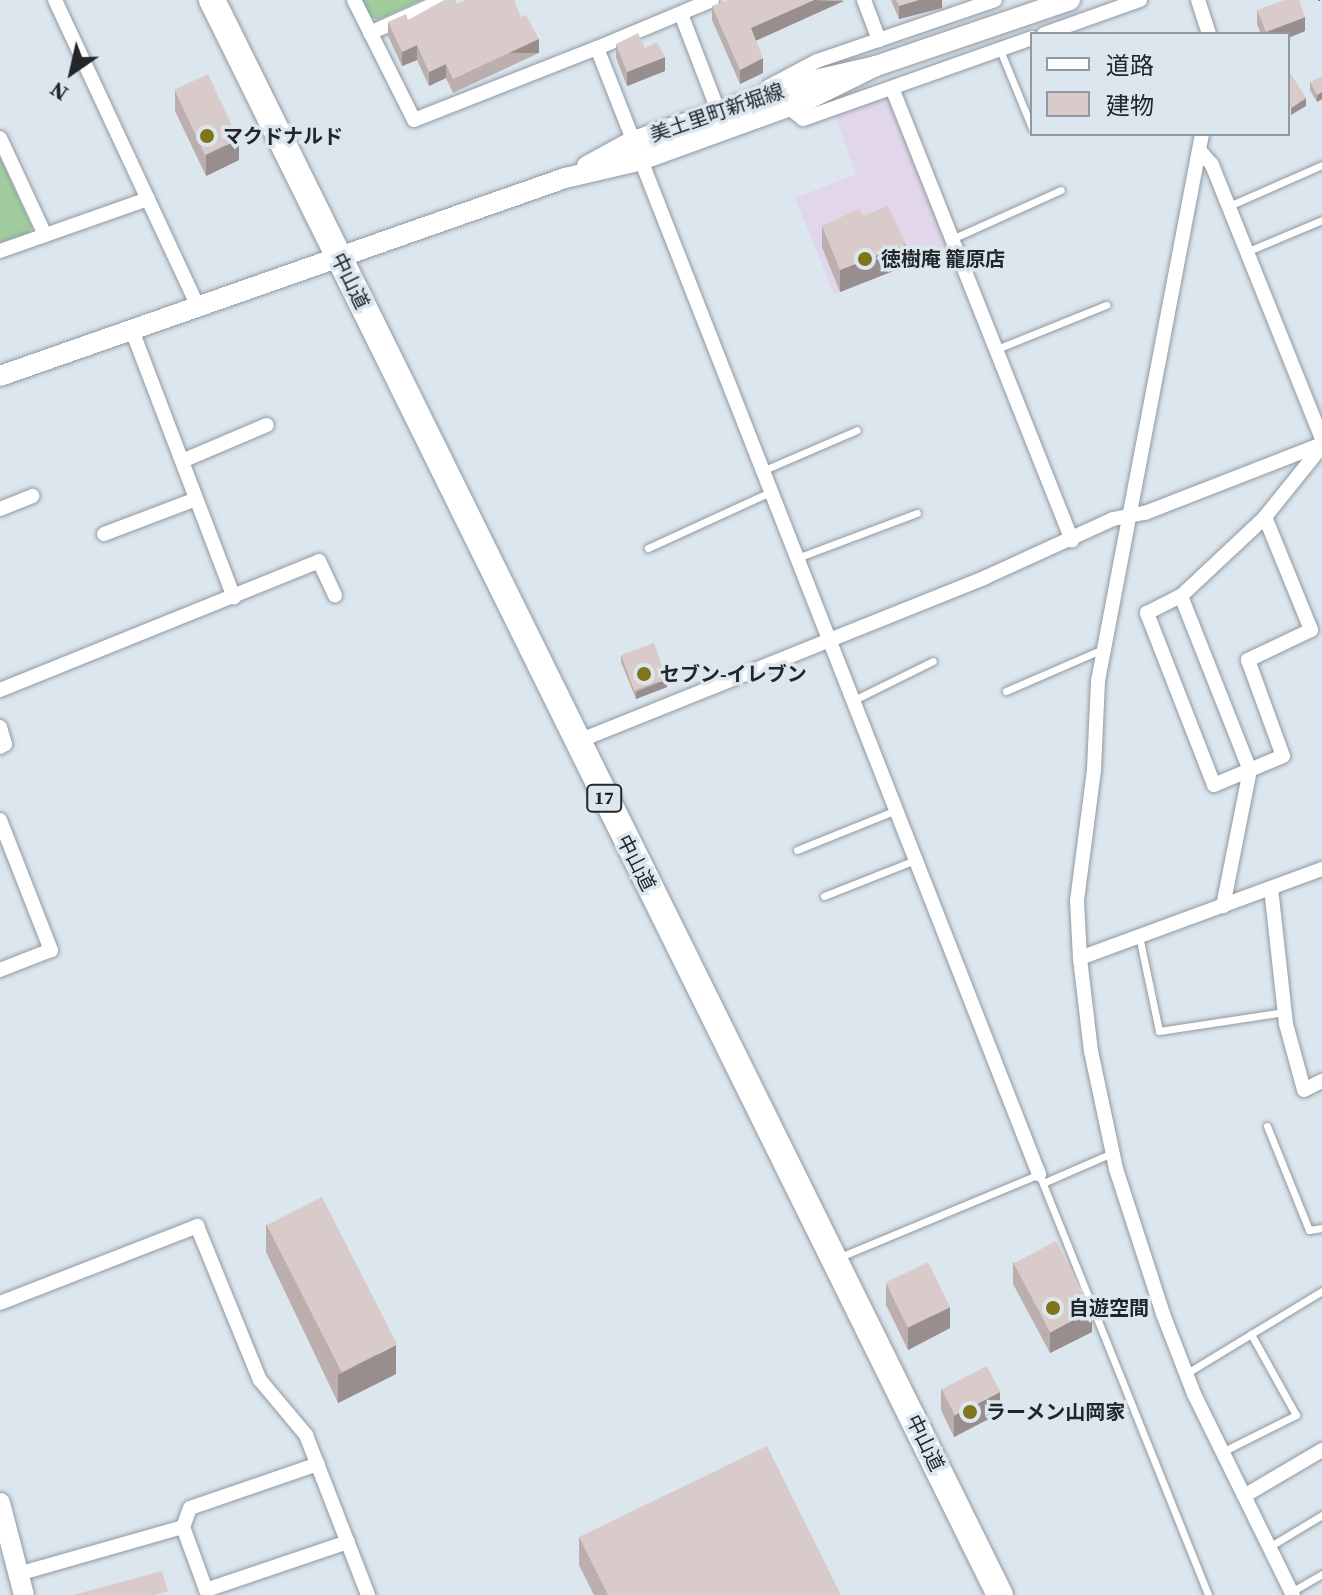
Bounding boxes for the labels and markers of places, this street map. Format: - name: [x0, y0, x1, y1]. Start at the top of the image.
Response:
- place label: マクドナルド: [223, 124, 343, 148]
- marker: マクドナルド: [198, 127, 216, 145]
- place label: 徳樹庵 籠原店: [881, 247, 1005, 271]
- marker: 徳樹庵 籠原店: [856, 250, 874, 268]
- place label: セブン-イレブン: [660, 662, 807, 686]
- marker: セブン-イレブン: [635, 665, 653, 683]
- place label: 自遊空間: [1069, 1296, 1149, 1320]
- marker: 自遊空間: [1044, 1299, 1062, 1317]
- place label: ラーメン山岡家: [986, 1400, 1126, 1424]
- marker: ラーメン山岡家: [961, 1403, 979, 1421]

